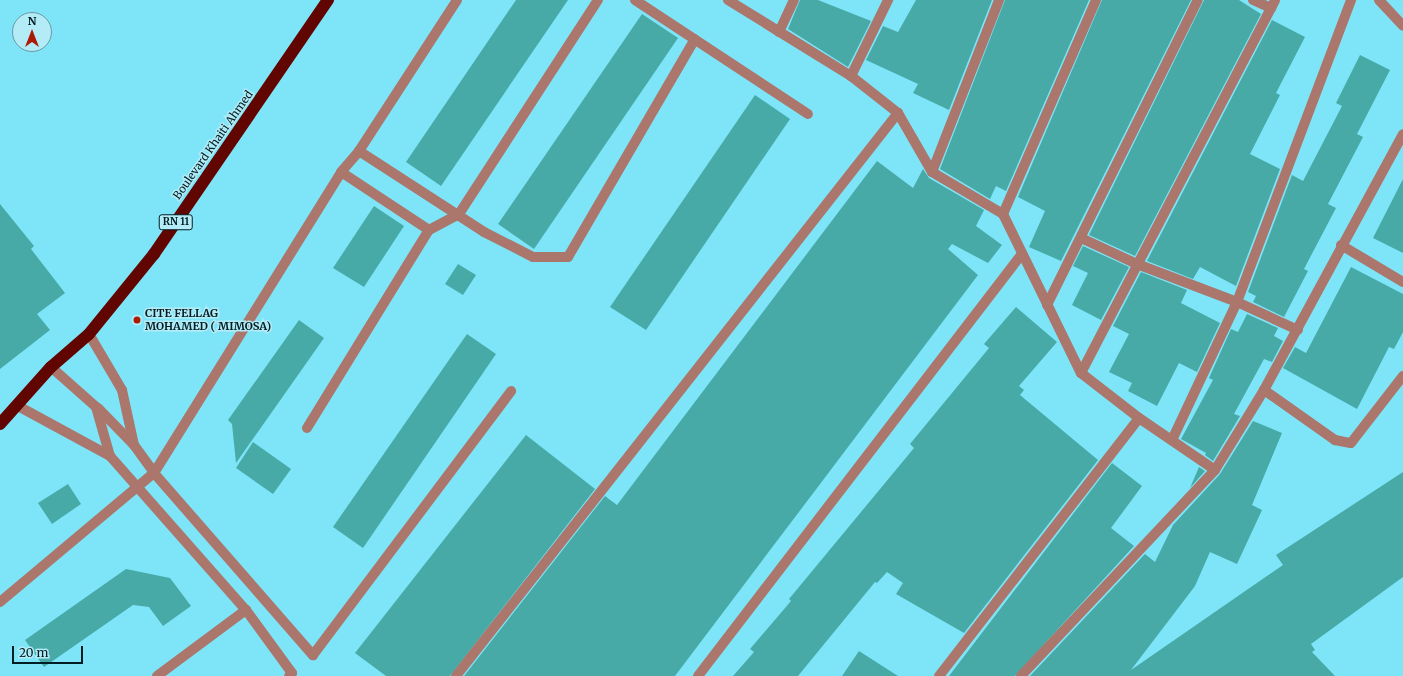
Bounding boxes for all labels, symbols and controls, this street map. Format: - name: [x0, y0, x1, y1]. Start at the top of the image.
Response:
- north arrow: [12, 12, 52, 52]
- text: N: [28, 14, 36, 28]
- street label: Boulevard Khaiti Ahmed: [170, 88, 256, 202]
- road number: RN 11: [158, 214, 194, 230]
- place label: CITE FELLAG MOHAMED ( MIMOSA): [145, 307, 271, 333]
- marker: CITE FELLAG MOHAMED ( MIMOSA): [132, 315, 142, 325]
- scale bar: [14, 638, 85, 664]
- text: 20 m: [19, 645, 48, 660]

